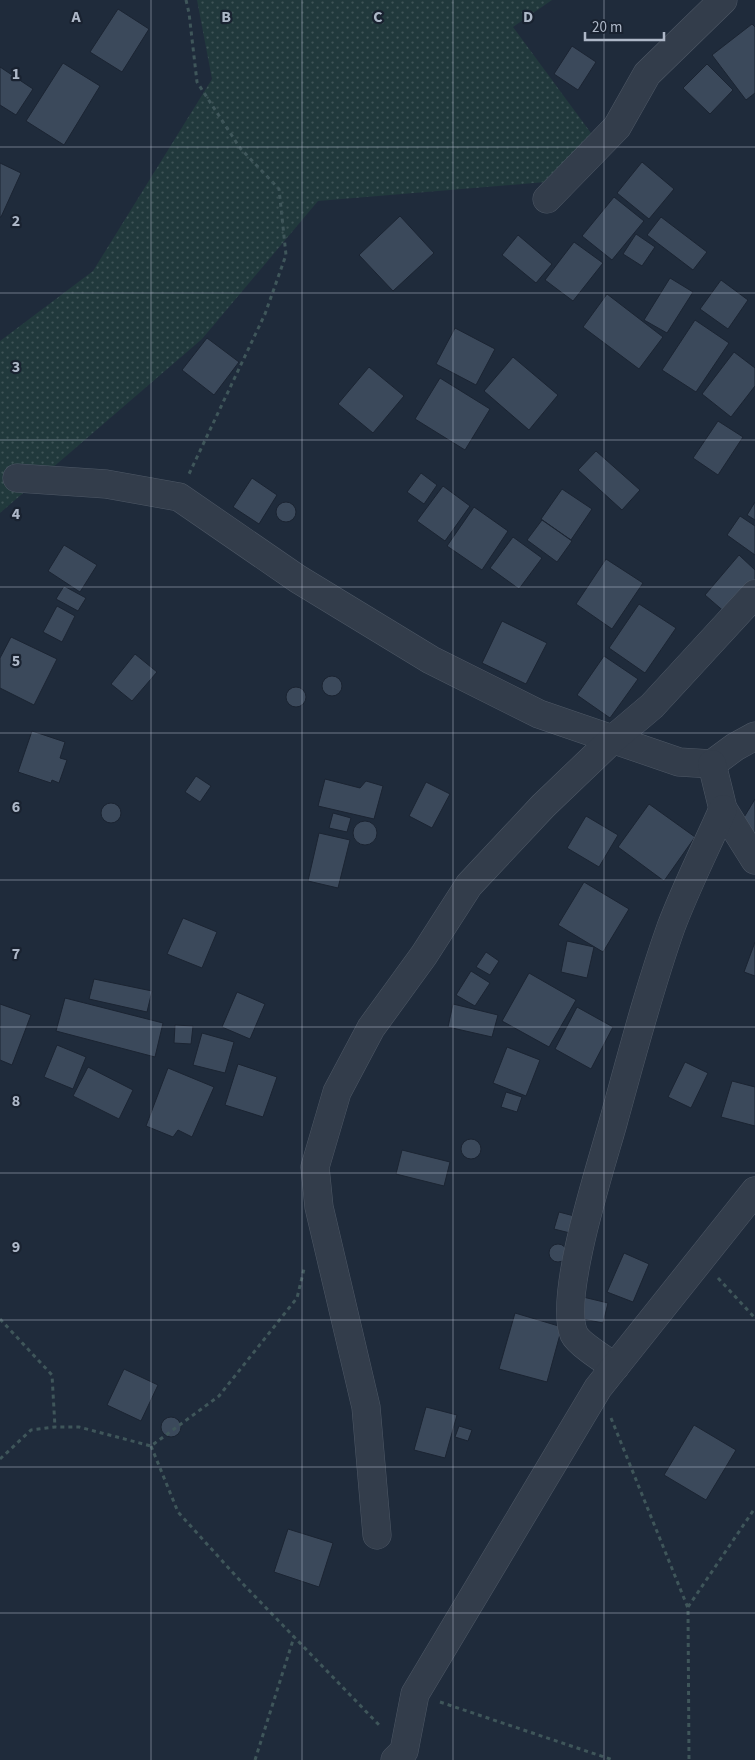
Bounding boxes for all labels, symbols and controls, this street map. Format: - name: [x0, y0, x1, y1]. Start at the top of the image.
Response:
- text: A: [70, 6, 81, 28]
- text: B: [221, 6, 231, 28]
- text: C: [373, 6, 383, 28]
- text: D: [523, 6, 533, 28]
- scale bar: [585, 10, 664, 42]
- text: 20 m: [592, 17, 622, 38]
- text: 1: [12, 63, 20, 85]
- text: 2: [12, 210, 20, 232]
- text: 3: [12, 356, 20, 378]
- text: 4: [12, 503, 21, 525]
- text: 5: [12, 650, 20, 672]
- text: 6: [12, 796, 20, 818]
- text: 7: [12, 943, 20, 965]
- text: 8: [12, 1090, 20, 1112]
- text: 9: [12, 1236, 20, 1258]

